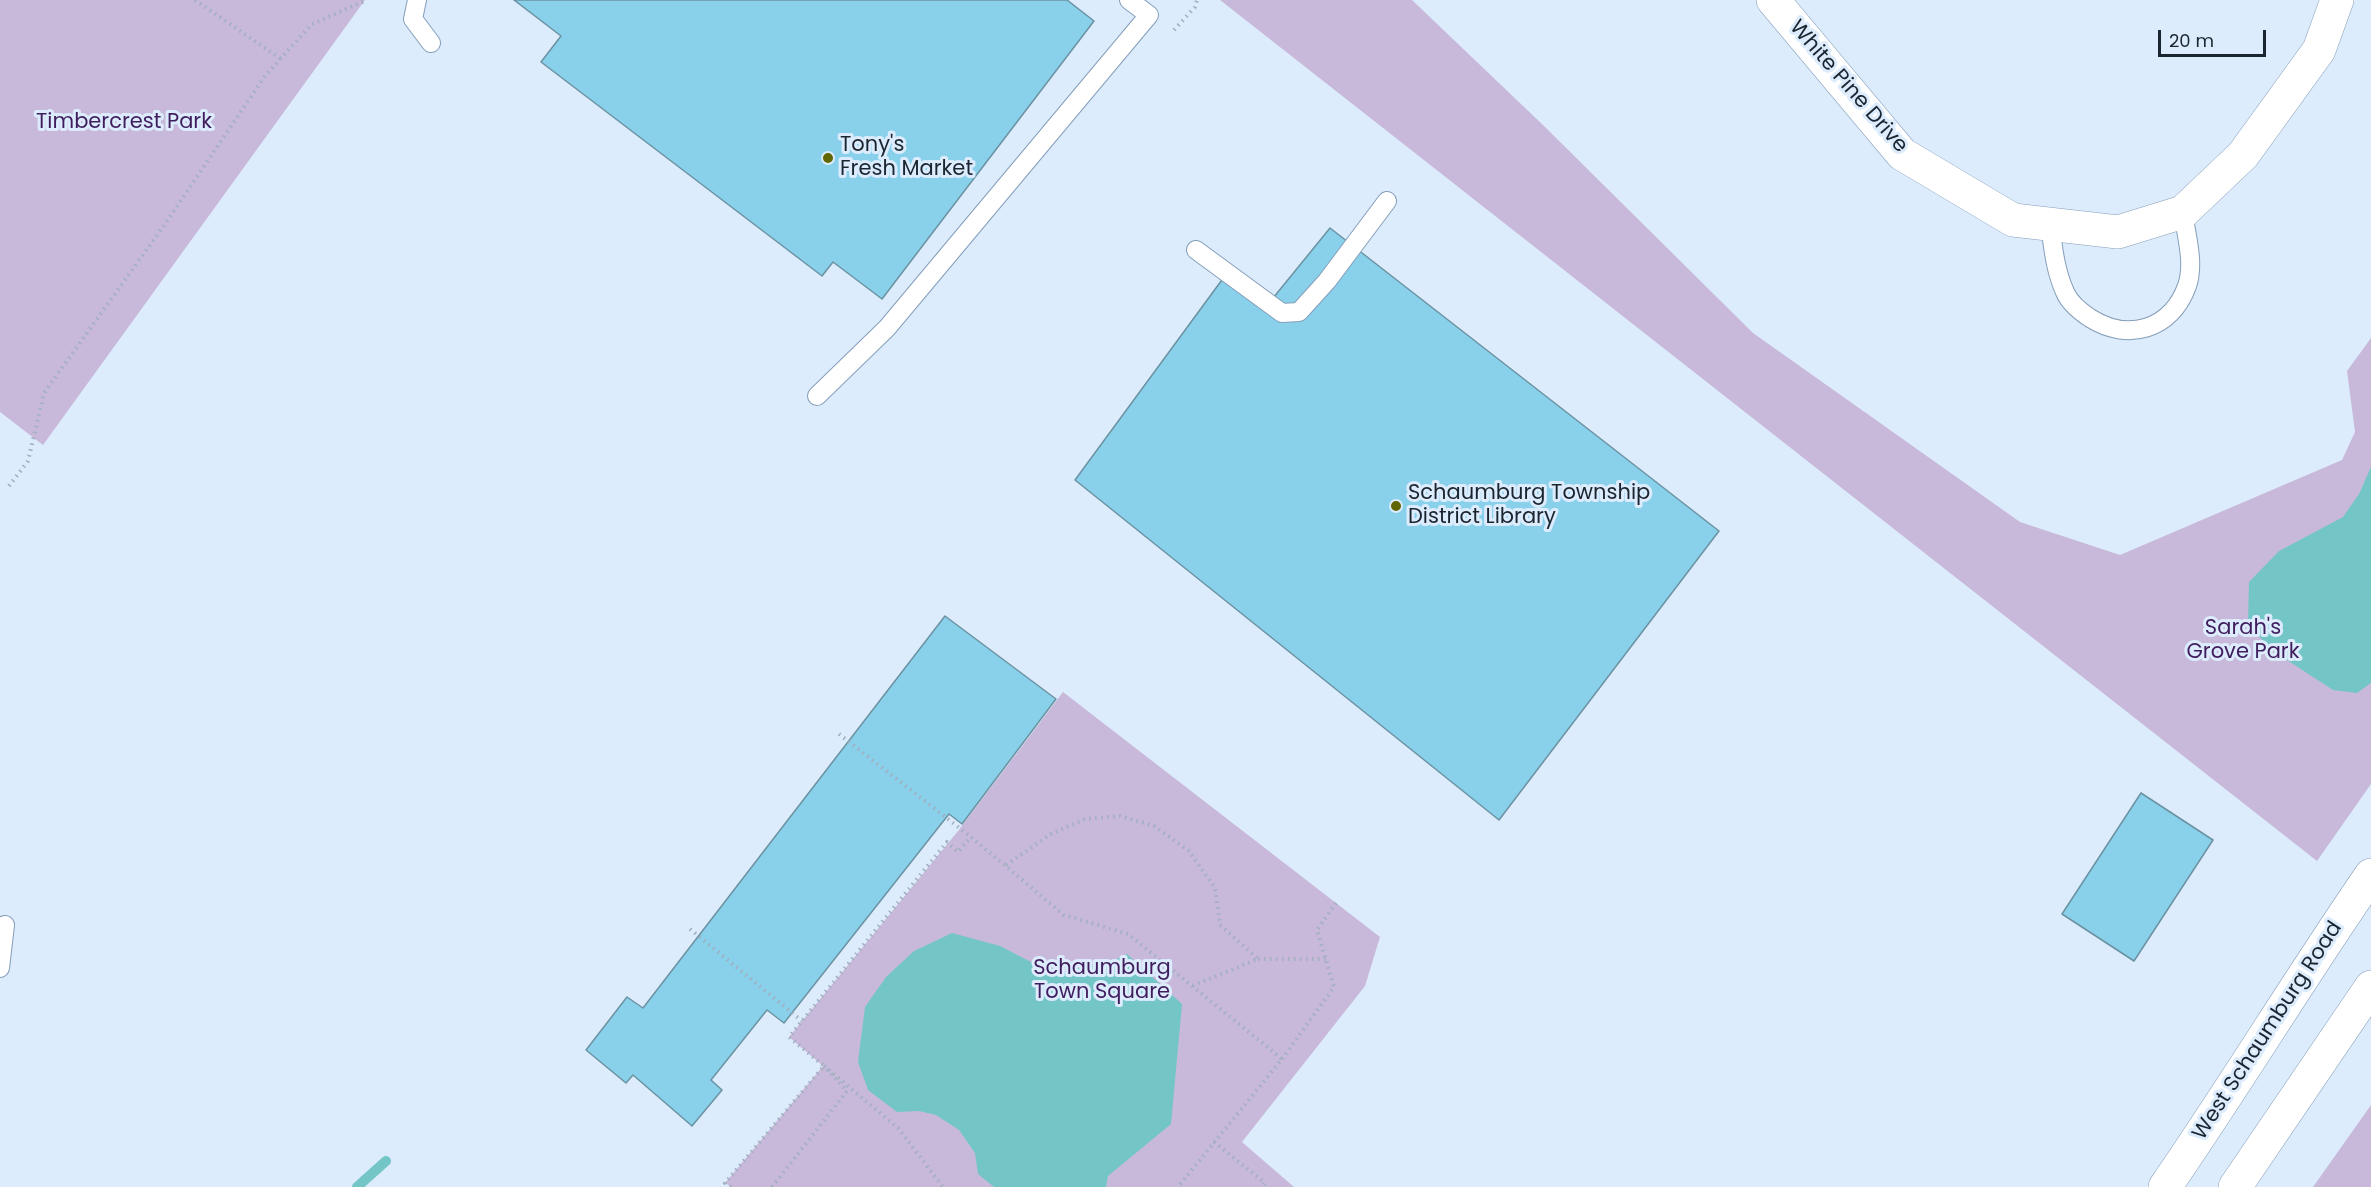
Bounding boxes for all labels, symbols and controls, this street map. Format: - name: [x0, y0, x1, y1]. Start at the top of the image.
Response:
- street label: White Pine Drive: [1784, 16, 1912, 158]
- scale bar: [2161, 18, 2269, 56]
- text: 20 m: [2169, 28, 2214, 53]
- park label: Timbercrest Park: [36, 110, 212, 136]
- place label: Tony's Fresh Market: [840, 133, 973, 183]
- marker: Tony's Fresh Market: [821, 151, 835, 165]
- place label: Schaumburg Township District Library: [1408, 481, 1650, 531]
- marker: Schaumburg Township District Library: [1389, 499, 1403, 513]
- park label: Sarah's Grove Park: [2186, 616, 2300, 666]
- street label: West Schaumburg Road: [2188, 917, 2348, 1145]
- park label: Schaumburg Town Square: [1033, 956, 1171, 1006]

